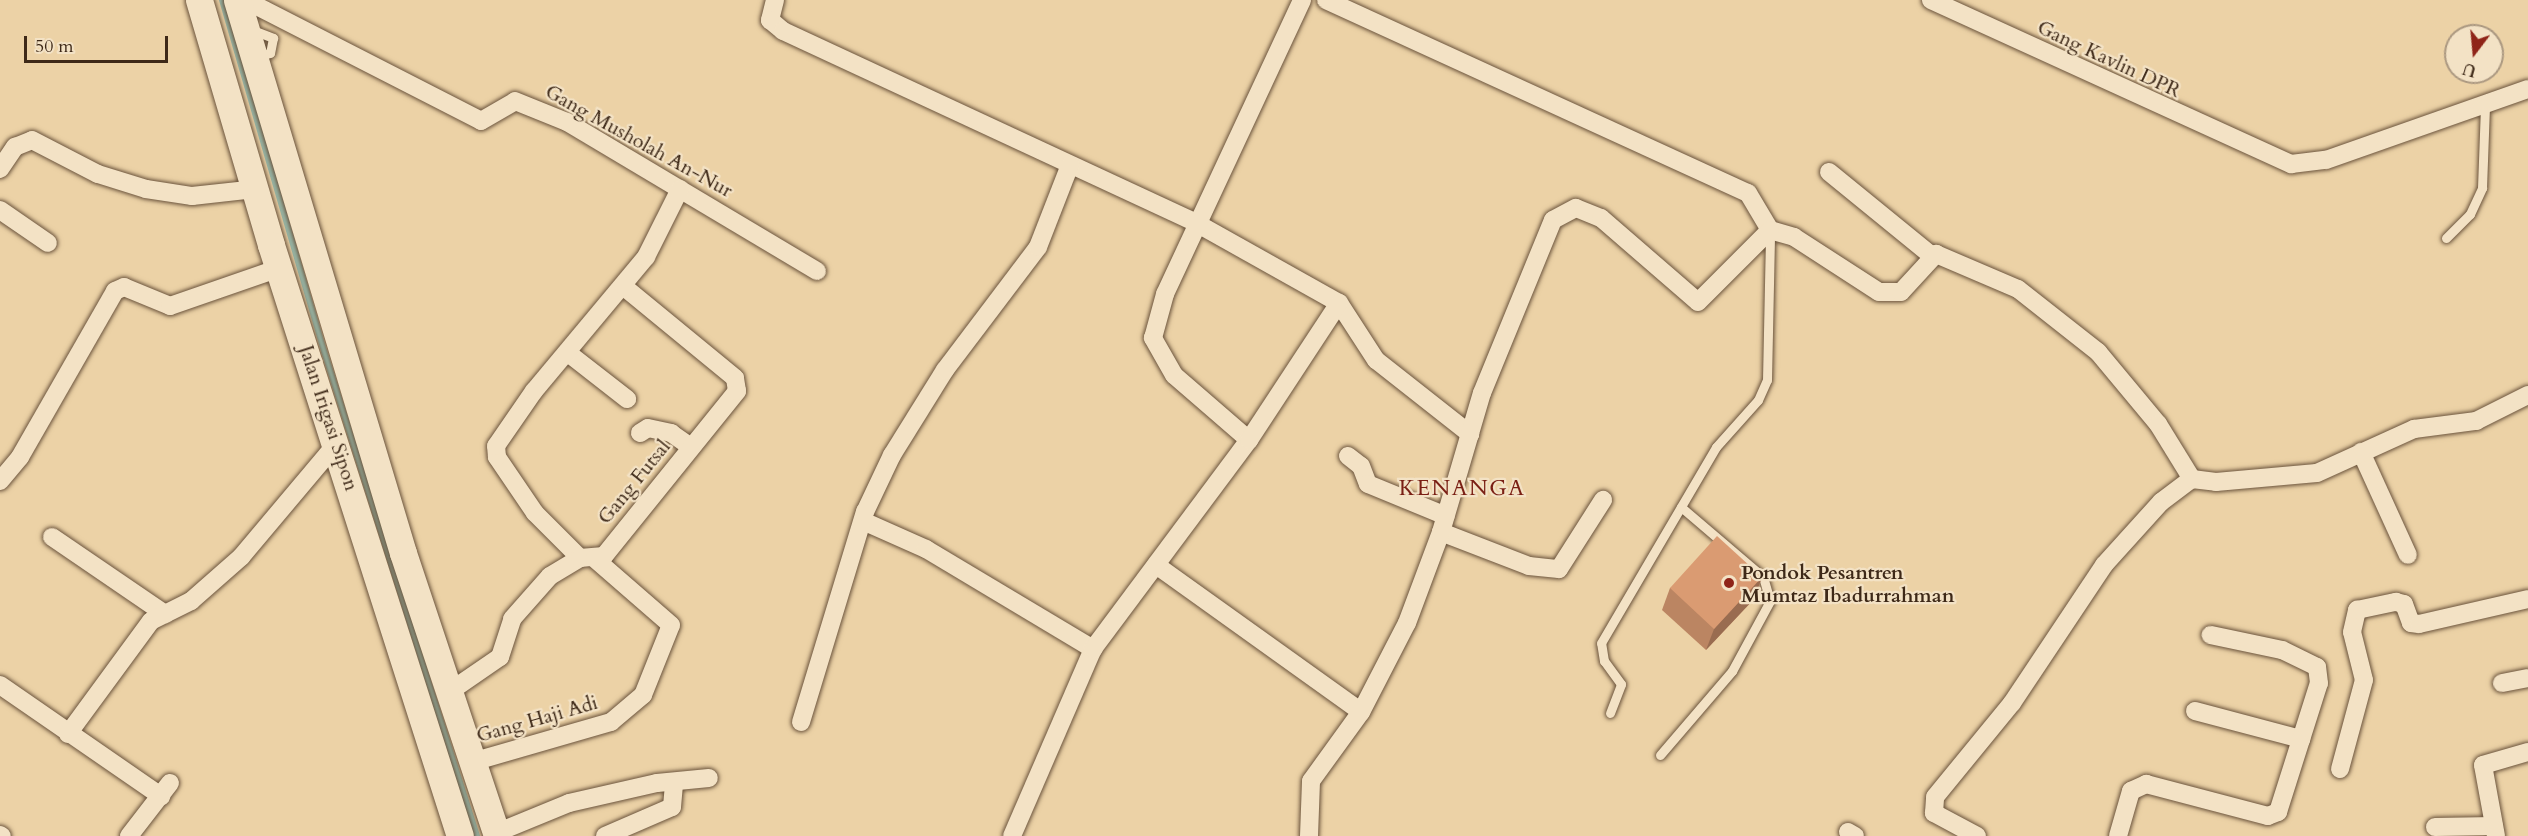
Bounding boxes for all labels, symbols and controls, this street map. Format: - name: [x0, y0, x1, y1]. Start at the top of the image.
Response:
- street label: Gang Kavlin DPR: [2033, 15, 2185, 103]
- scale bar: [27, 24, 171, 62]
- north arrow: [2444, 24, 2504, 84]
- text: 50 m: [35, 34, 74, 59]
- text: U: [2460, 57, 2479, 82]
- street label: Gang Musholah An-Nur: [541, 79, 737, 203]
- street label: Jalan Irigasi Sipon: [294, 342, 364, 494]
- street label: Gang Futsal: [593, 435, 675, 529]
- district label: KENANGA: [1399, 476, 1525, 502]
- place label: Pondok Pesantren Mumtaz Ibadurrahman: [1741, 560, 1955, 607]
- marker: Pondok Pesantren Mumtaz Ibadurrahman: [1722, 576, 1736, 590]
- street label: Gang Haji Adi: [474, 690, 600, 748]

